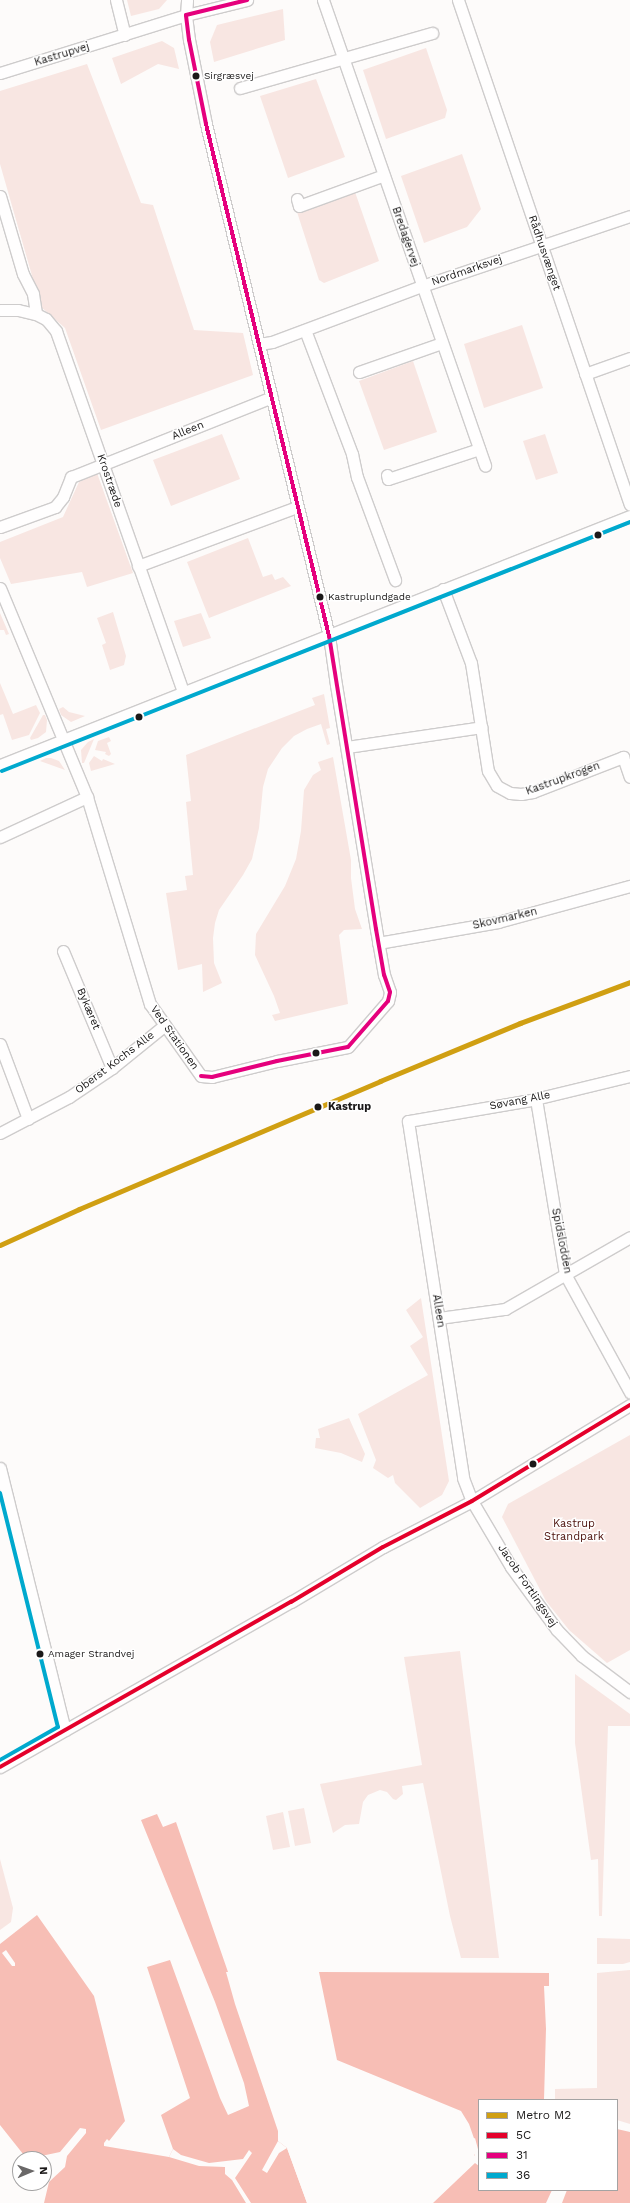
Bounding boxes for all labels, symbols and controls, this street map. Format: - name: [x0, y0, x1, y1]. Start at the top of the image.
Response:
- street label: Kastrupvej: [33, 40, 91, 70]
- place label: Sirgræsvej: [204, 70, 254, 82]
- marker: Sirgræsvej: [191, 71, 201, 81]
- street label: Bredagervej: [389, 205, 421, 269]
- street label: Rådhusvænget: [525, 214, 563, 292]
- street label: Nordmarksvej: [430, 253, 504, 289]
- street label: Alleen: [170, 419, 206, 443]
- street label: Krostræde: [94, 452, 124, 510]
- unlabelled marker: [593, 530, 603, 540]
- place label: Kastruplundgade: [328, 591, 411, 603]
- marker: Kastruplundgade: [315, 592, 325, 602]
- unlabelled marker: [134, 712, 144, 722]
- street label: Kastrupkrogen: [524, 759, 602, 799]
- street label: Skovmarken: [471, 905, 539, 933]
- street label: Bykæret: [73, 986, 103, 1032]
- street label: Ved Stationen: [147, 1003, 201, 1073]
- street label: Oberst Kochs Alle: [73, 1029, 157, 1097]
- unlabelled marker: [311, 1048, 321, 1058]
- street label: Søvang Alle: [488, 1089, 552, 1113]
- marker: Kastrup: [311, 1100, 325, 1114]
- place label: Kastrup: [328, 1100, 371, 1114]
- street label: Spidslodden: [548, 1207, 574, 1275]
- street label: Alleen: [429, 1293, 447, 1329]
- unlabelled marker: [528, 1459, 538, 1469]
- park label: Kastrup Strandpark: [544, 1518, 604, 1544]
- street label: Jacob Fortlingsvej: [494, 1542, 560, 1630]
- place label: Amager Strandvej: [48, 1648, 135, 1660]
- marker: Amager Strandvej: [35, 1649, 45, 1659]
- legend: [478, 2099, 618, 2191]
- text: Metro M2: [516, 2108, 571, 2122]
- text: 5C: [516, 2128, 531, 2142]
- text: 31: [516, 2148, 528, 2162]
- north arrow: [12, 2151, 52, 2191]
- text: N: [37, 2166, 50, 2175]
- text: 36: [516, 2168, 530, 2182]

